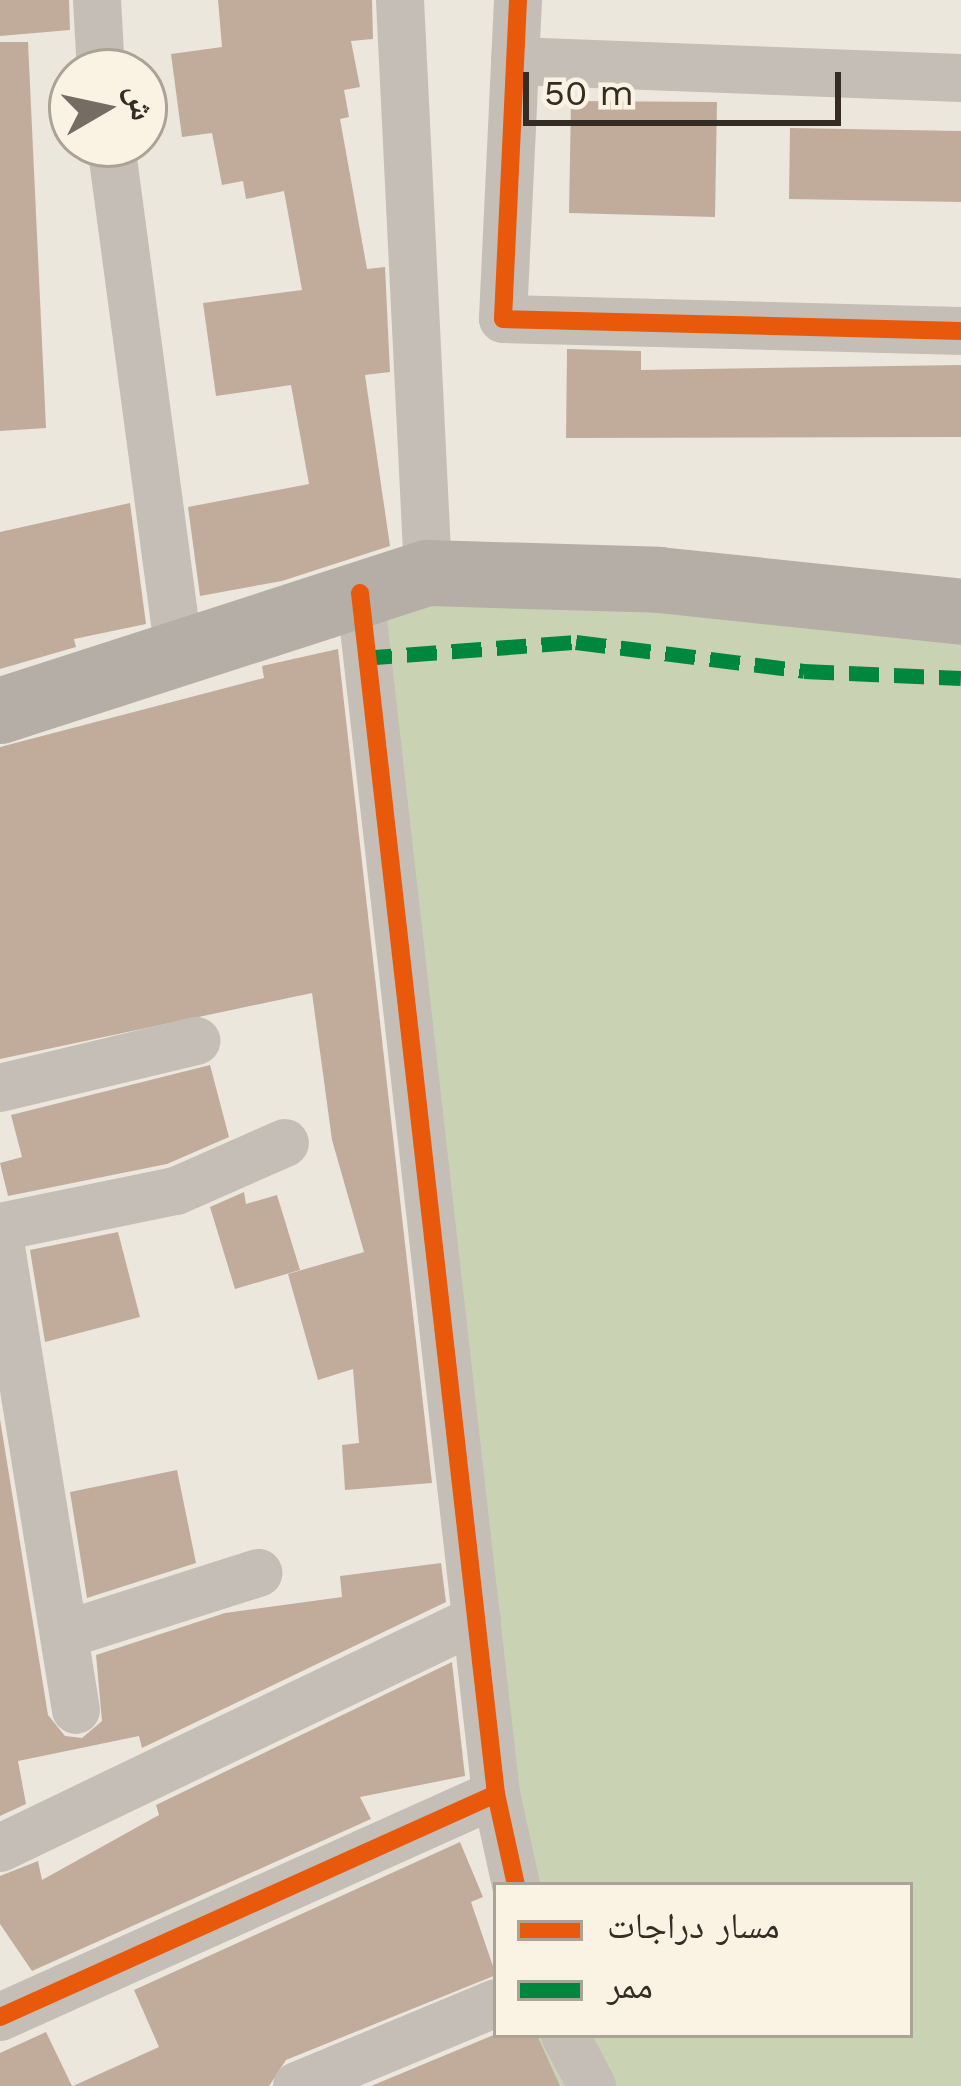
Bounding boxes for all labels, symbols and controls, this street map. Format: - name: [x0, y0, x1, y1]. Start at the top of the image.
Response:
- north arrow: [48, 48, 168, 168]
- scale bar: [529, 48, 847, 122]
- text: 50 m: [544, 72, 634, 114]
- text: ش: [119, 82, 163, 123]
- legend: [493, 1882, 913, 2038]
- text: مسار دراجات: [607, 1905, 780, 1947]
- text: ممر: [607, 1965, 653, 2007]

